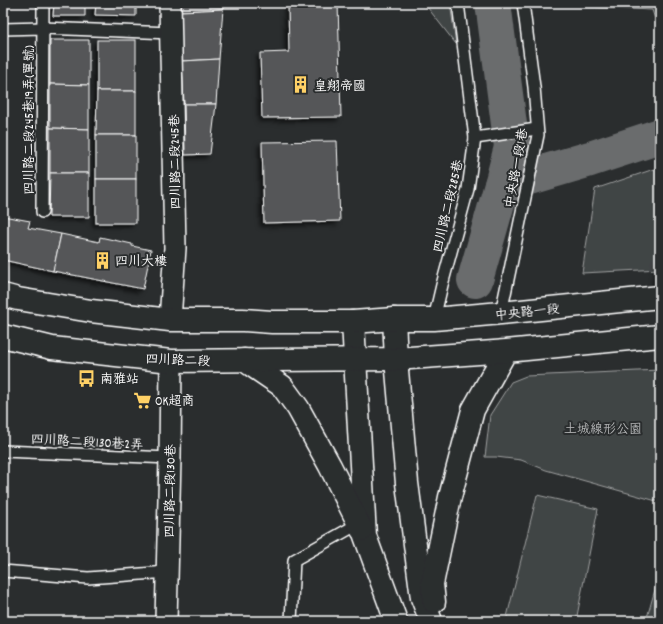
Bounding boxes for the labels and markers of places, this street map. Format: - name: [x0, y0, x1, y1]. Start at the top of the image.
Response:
- building icon: 皇翔帝國: [291, 75, 311, 95]
- place label: 皇翔帝國: [314, 78, 366, 97]
- building icon: 四川大樓: [92, 250, 112, 270]
- place label: 四川大樓: [115, 253, 167, 272]
- bus stop icon: 南雅站: [77, 368, 97, 388]
- place label: 南雅站: [100, 371, 139, 390]
- supermarket icon: OK超商: [132, 390, 152, 410]
- place label: OK超商: [155, 393, 194, 412]

